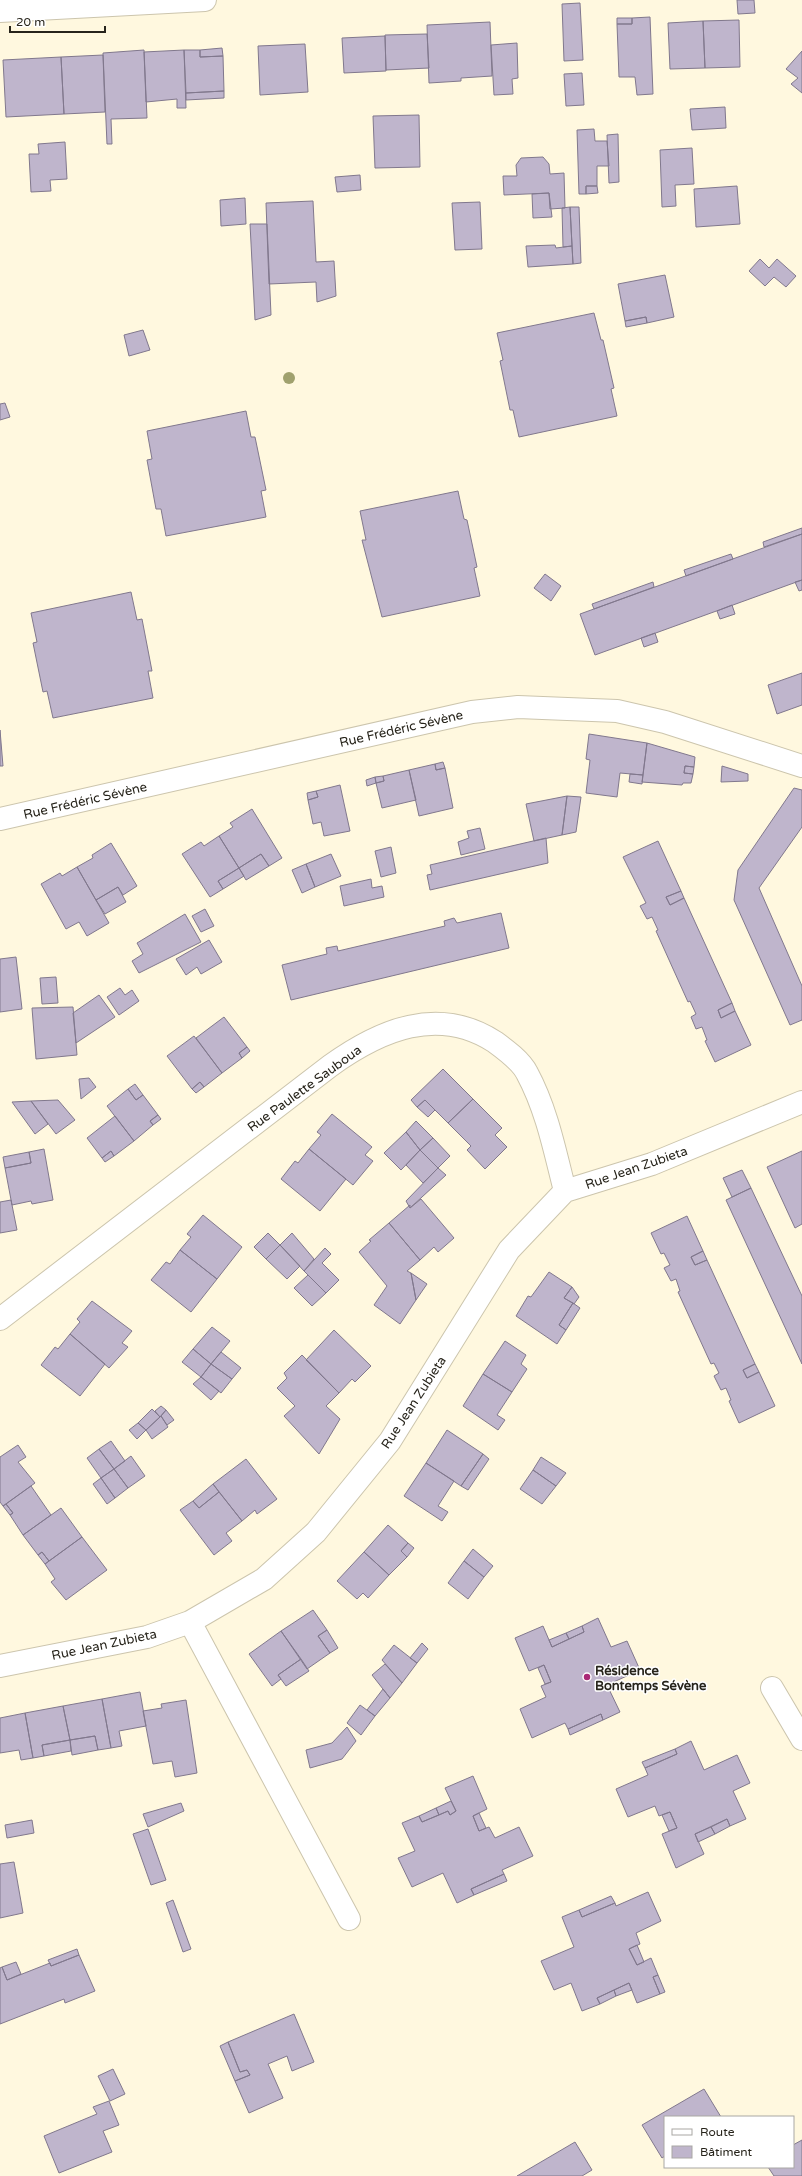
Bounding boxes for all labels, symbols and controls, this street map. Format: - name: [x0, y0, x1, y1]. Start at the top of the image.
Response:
- scale bar: [10, 8, 105, 34]
- text: 20 m: [16, 15, 45, 29]
- street label: Rue Frédéric Sévène: [338, 707, 465, 751]
- street label: Rue Frédéric Sévène: [22, 779, 149, 823]
- street label: Rue Paulette Sauboua: [244, 1042, 365, 1136]
- street label: Rue Jean Zubieta: [583, 1143, 690, 1193]
- street label: Rue Jean Zubieta: [378, 1353, 450, 1452]
- street label: Rue Jean Zubieta: [50, 1626, 158, 1664]
- place label: Résidence Bontemps Sévène: [595, 1663, 707, 1694]
- marker: Résidence Bontemps Sévène: [582, 1672, 592, 1682]
- legend: [664, 2116, 794, 2168]
- text: Route: [700, 2125, 735, 2139]
- text: Bâtiment: [700, 2145, 752, 2159]

